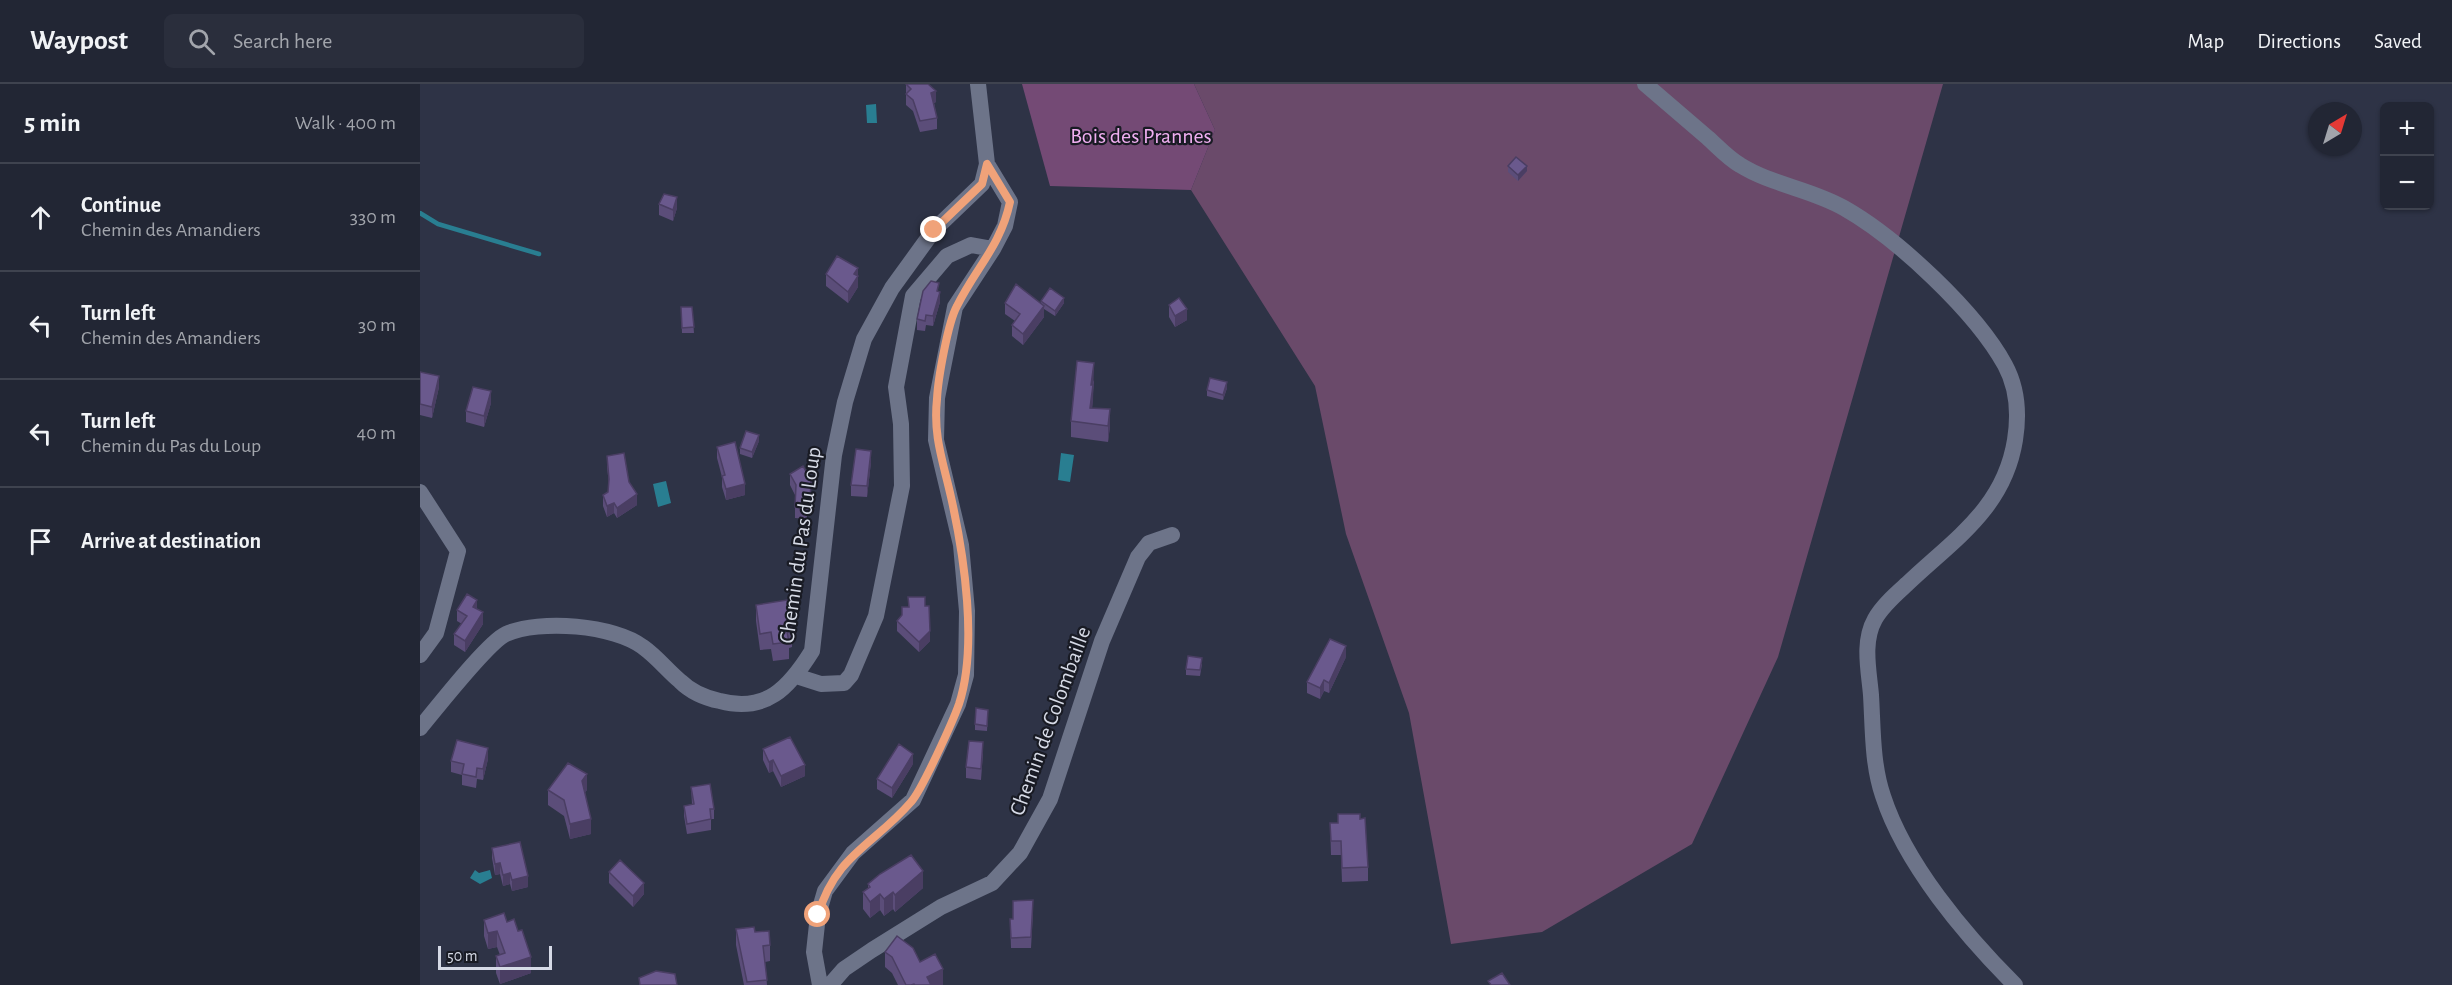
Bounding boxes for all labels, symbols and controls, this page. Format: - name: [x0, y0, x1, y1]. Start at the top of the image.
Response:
- search box: [164, 14, 584, 68]
- icon: search: [185, 25, 218, 58]
- text: Waypost: [30, 27, 128, 55]
- text: Search here: [233, 30, 333, 52]
- text: Map: [2188, 31, 2224, 52]
- text: Directions: [2257, 31, 2341, 52]
- text: Saved: [2374, 31, 2422, 52]
- north arrow: [2308, 102, 2362, 156]
- map controls: [2380, 102, 2434, 210]
- button: +: [2380, 102, 2434, 156]
- text: 5 min: [24, 110, 81, 136]
- text: Walk · 400 m: [295, 113, 396, 133]
- park label: Bois des Prannes: [1070, 125, 1212, 147]
- button: −: [2380, 156, 2434, 210]
- text: Continue: [81, 194, 161, 216]
- icon: ahead: [24, 201, 57, 234]
- text: 330 m: [350, 207, 396, 227]
- route end: [920, 216, 946, 242]
- text: Chemin des Amandiers: [81, 220, 261, 240]
- text: Turn left: [81, 302, 155, 324]
- icon: left: [24, 309, 57, 342]
- text: 30 m: [358, 315, 396, 335]
- text: Chemin des Amandiers: [81, 328, 261, 348]
- text: Turn left: [81, 410, 155, 432]
- icon: left: [24, 417, 57, 450]
- text: 40 m: [357, 423, 396, 443]
- text: Chemin du Pas du Loup: [81, 436, 261, 456]
- street label: Chemin du Pas du Loup: [775, 445, 825, 645]
- icon: arrive: [24, 525, 57, 558]
- text: Arrive at destination: [81, 530, 261, 552]
- street label: Chemin de Colombaille: [1006, 624, 1094, 818]
- route start: [804, 901, 830, 927]
- scale bar: [438, 943, 552, 970]
- text: 50 m: [447, 948, 478, 964]

